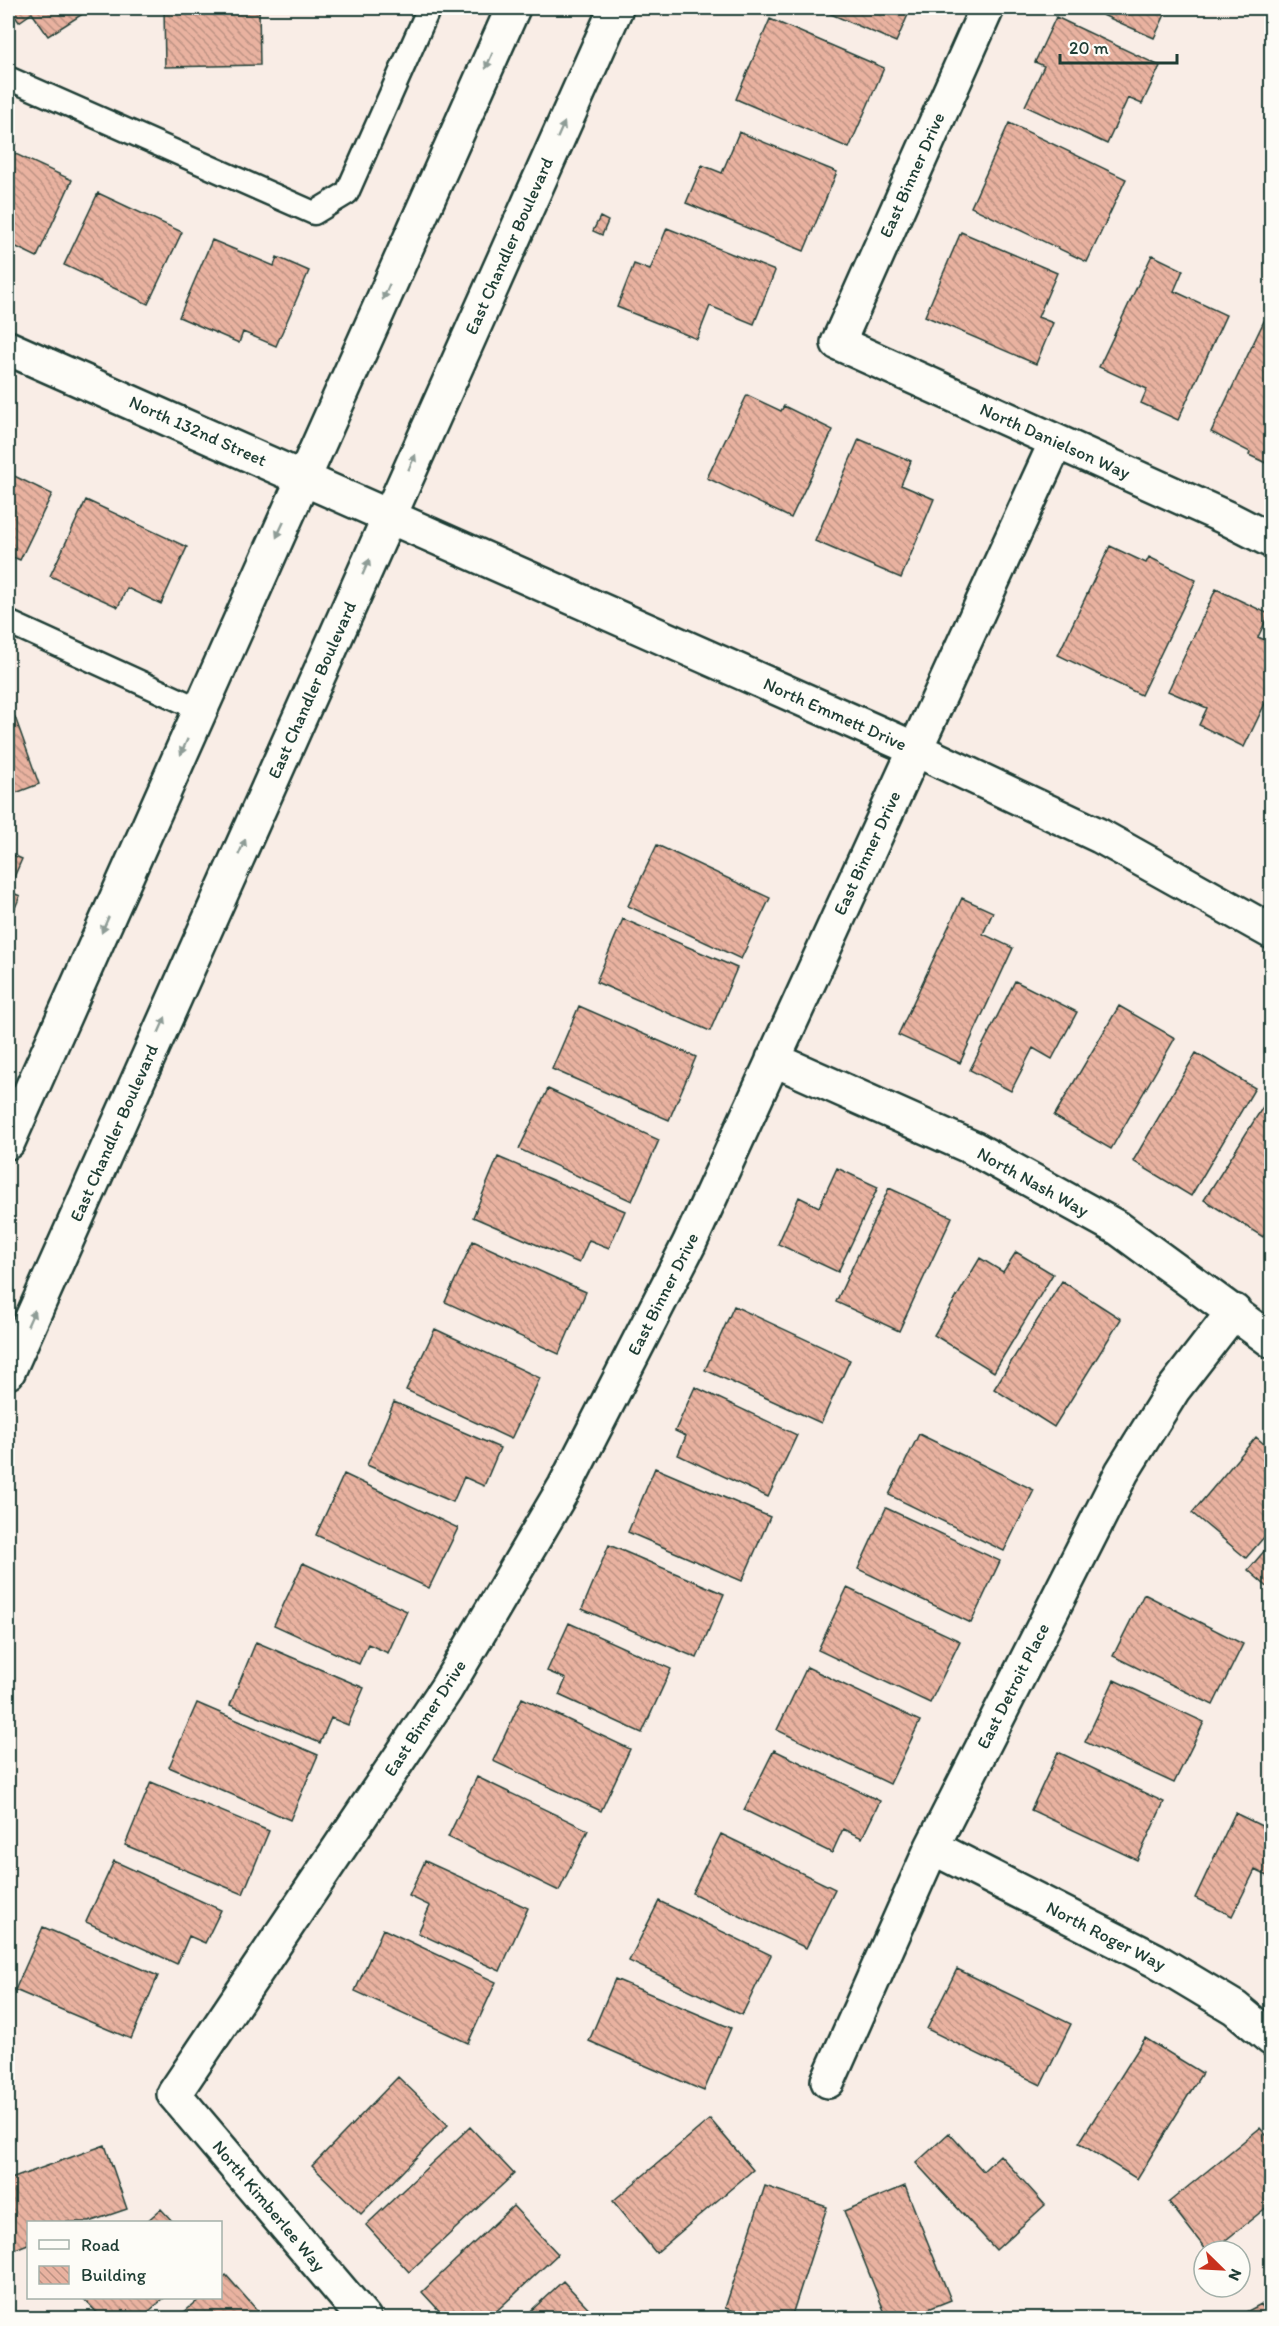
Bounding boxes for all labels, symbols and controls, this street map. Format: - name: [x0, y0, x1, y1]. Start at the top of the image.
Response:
- scale bar: [1060, 27, 1177, 65]
- text: 20 m: [1069, 37, 1109, 59]
- one-way arrow: [484, 52, 493, 70]
- street label: East Binner Drive: [875, 109, 949, 241]
- one-way arrow: [556, 121, 566, 139]
- street label: East Chandler Boulevard: [460, 154, 558, 338]
- one-way arrow: [382, 284, 391, 301]
- street label: North 132nd Street: [126, 391, 270, 471]
- street label: North Danielson Way: [976, 398, 1134, 484]
- one-way arrow: [407, 452, 417, 470]
- one-way arrow: [274, 521, 284, 539]
- one-way arrow: [361, 559, 370, 576]
- street label: East Chandler Boulevard: [263, 598, 361, 782]
- street label: North Emmett Drive: [760, 673, 910, 755]
- one-way arrow: [180, 738, 189, 755]
- street label: East Binner Drive: [829, 787, 905, 919]
- one-way arrow: [237, 838, 247, 856]
- one-way arrow: [100, 916, 109, 933]
- one-way arrow: [158, 1016, 168, 1034]
- street label: East Chandler Boulevard: [65, 1041, 163, 1225]
- street label: North Nash Way: [973, 1142, 1093, 1222]
- street label: East Binner Drive: [623, 1229, 703, 1359]
- one-way arrow: [27, 1310, 36, 1327]
- street label: East Detroit Place: [972, 1619, 1054, 1753]
- street label: East Binner Drive: [379, 1655, 471, 1781]
- street label: North Roger Way: [1043, 1896, 1170, 1976]
- street label: North Kimberlee Way: [208, 2136, 331, 2277]
- legend: [27, 2221, 222, 2299]
- text: Road: [81, 2234, 120, 2256]
- north arrow: [1192, 2239, 1252, 2299]
- text: Building: [81, 2264, 147, 2286]
- text: N: [1224, 2266, 1246, 2284]

